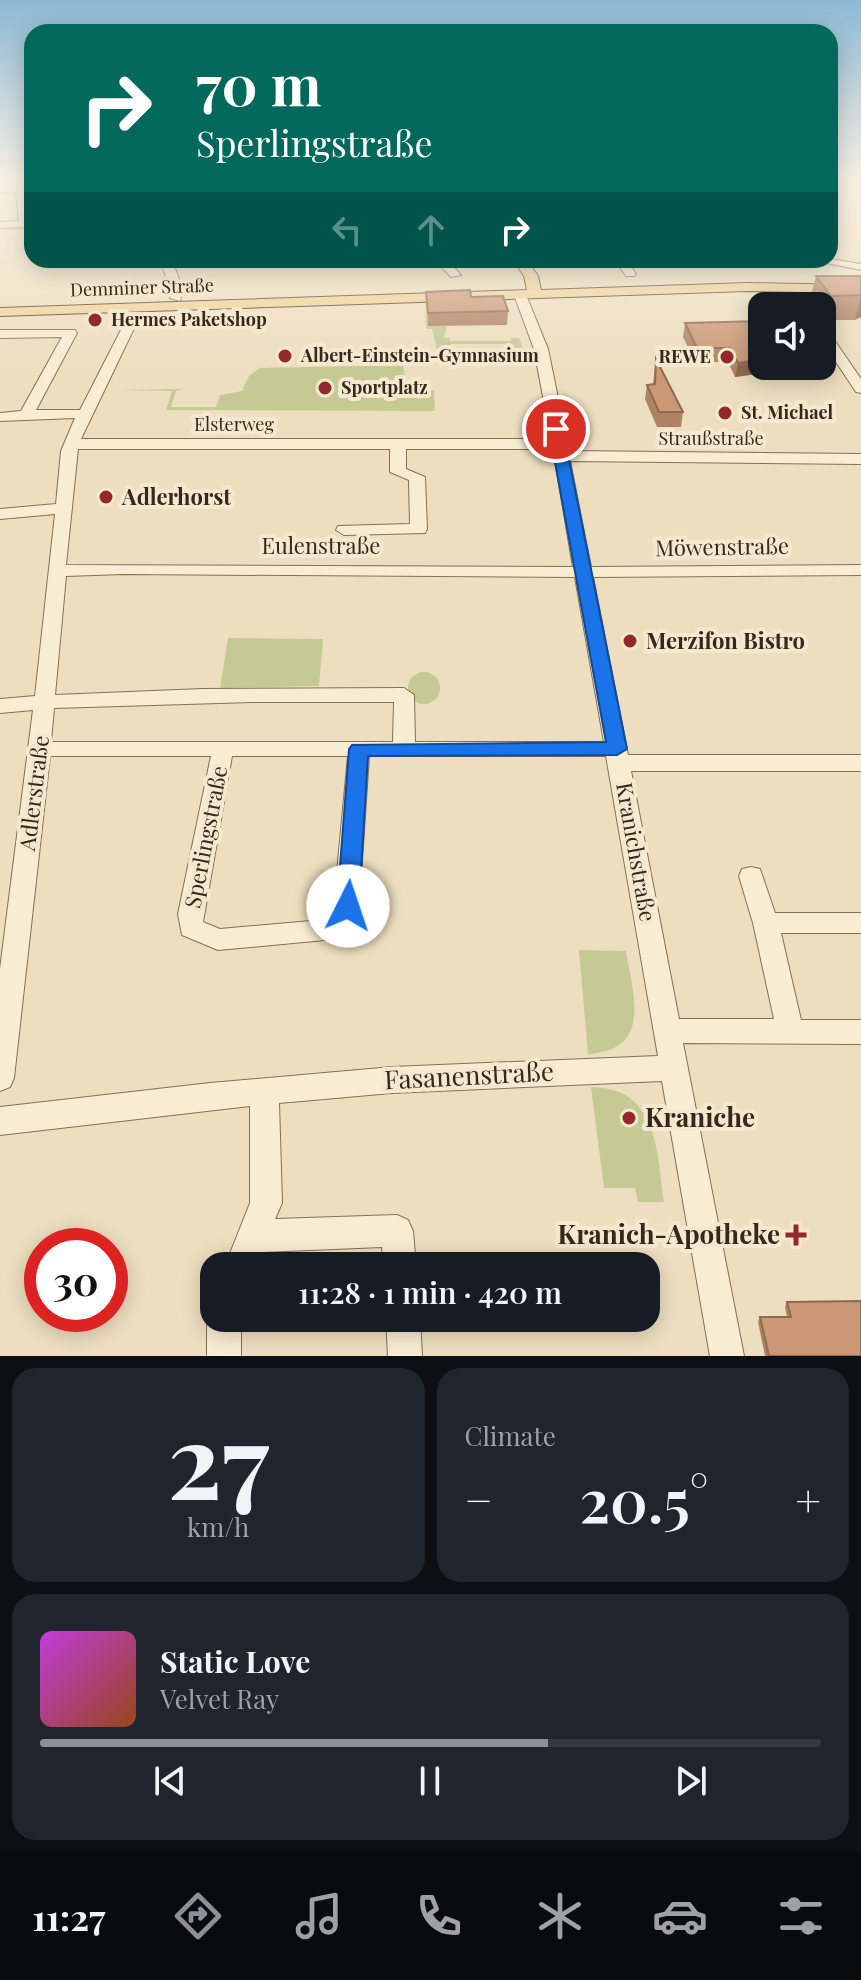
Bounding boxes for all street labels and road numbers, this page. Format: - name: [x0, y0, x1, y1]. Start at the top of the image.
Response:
- street label: Demminer Straße: [70, 272, 214, 302]
- street label: Elsterweg: [194, 412, 274, 436]
- street label: Straußstraße: [658, 426, 764, 450]
- street label: Eulenstraße: [262, 530, 380, 560]
- street label: Möwenstraße: [655, 530, 789, 562]
- street label: Adlerstraße: [11, 733, 55, 853]
- street label: Sperlingstraße: [176, 763, 234, 911]
- street label: Kranichstraße: [610, 780, 664, 924]
- street label: Fasanenstraße: [383, 1053, 555, 1096]

